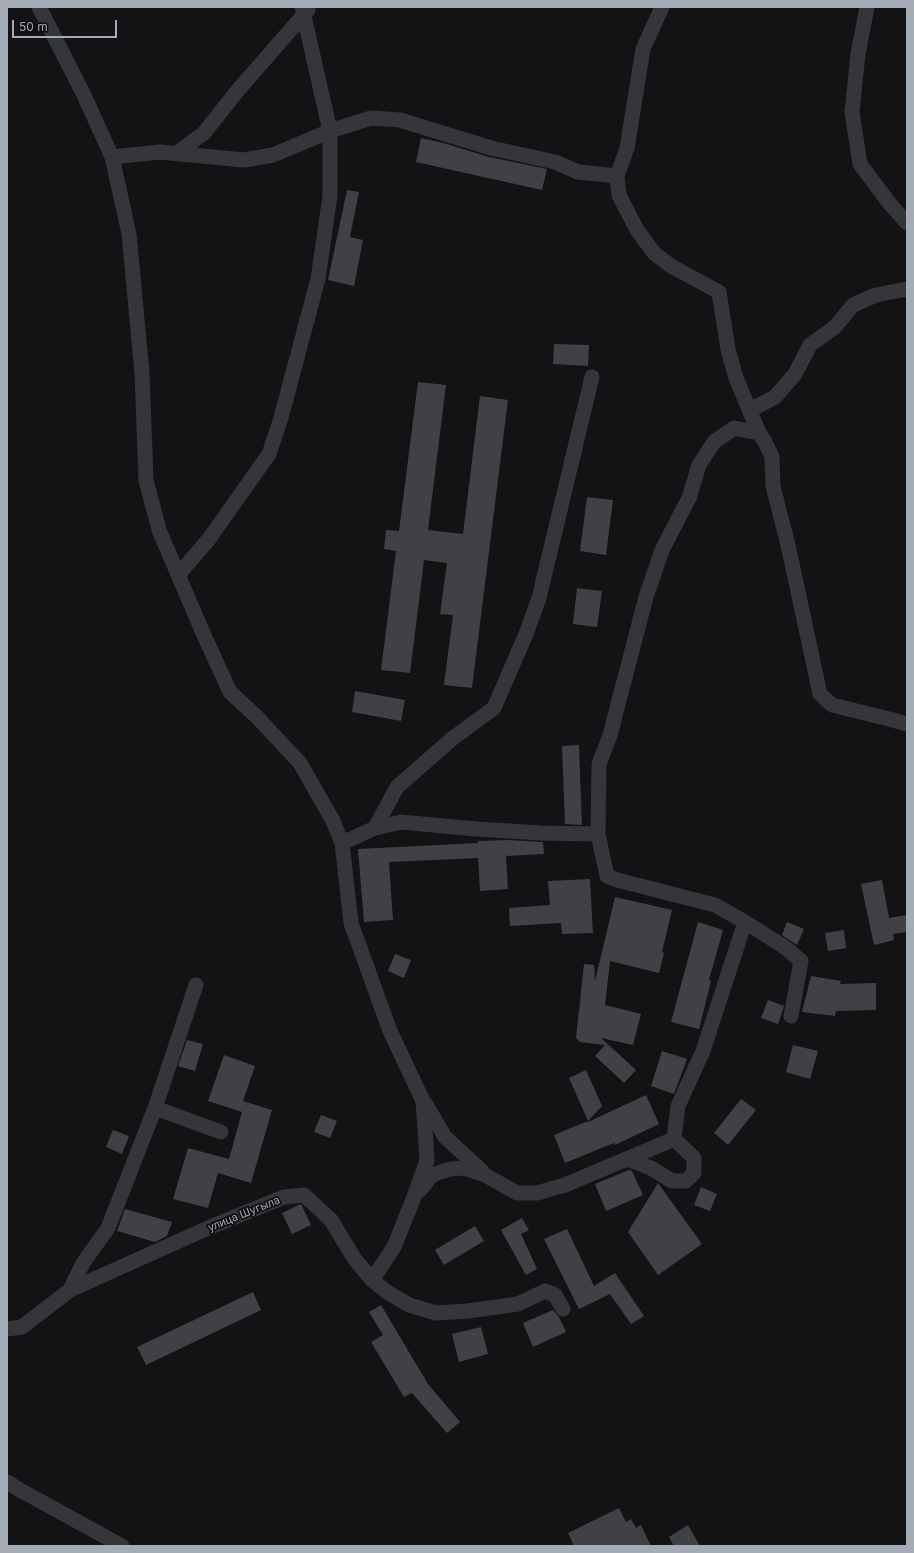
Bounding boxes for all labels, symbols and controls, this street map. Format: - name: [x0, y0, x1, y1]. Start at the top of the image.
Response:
- scale bar: [14, 12, 119, 38]
- text: 50 m: [19, 19, 48, 34]
- street label: улица Шугыла: [206, 1194, 282, 1234]

